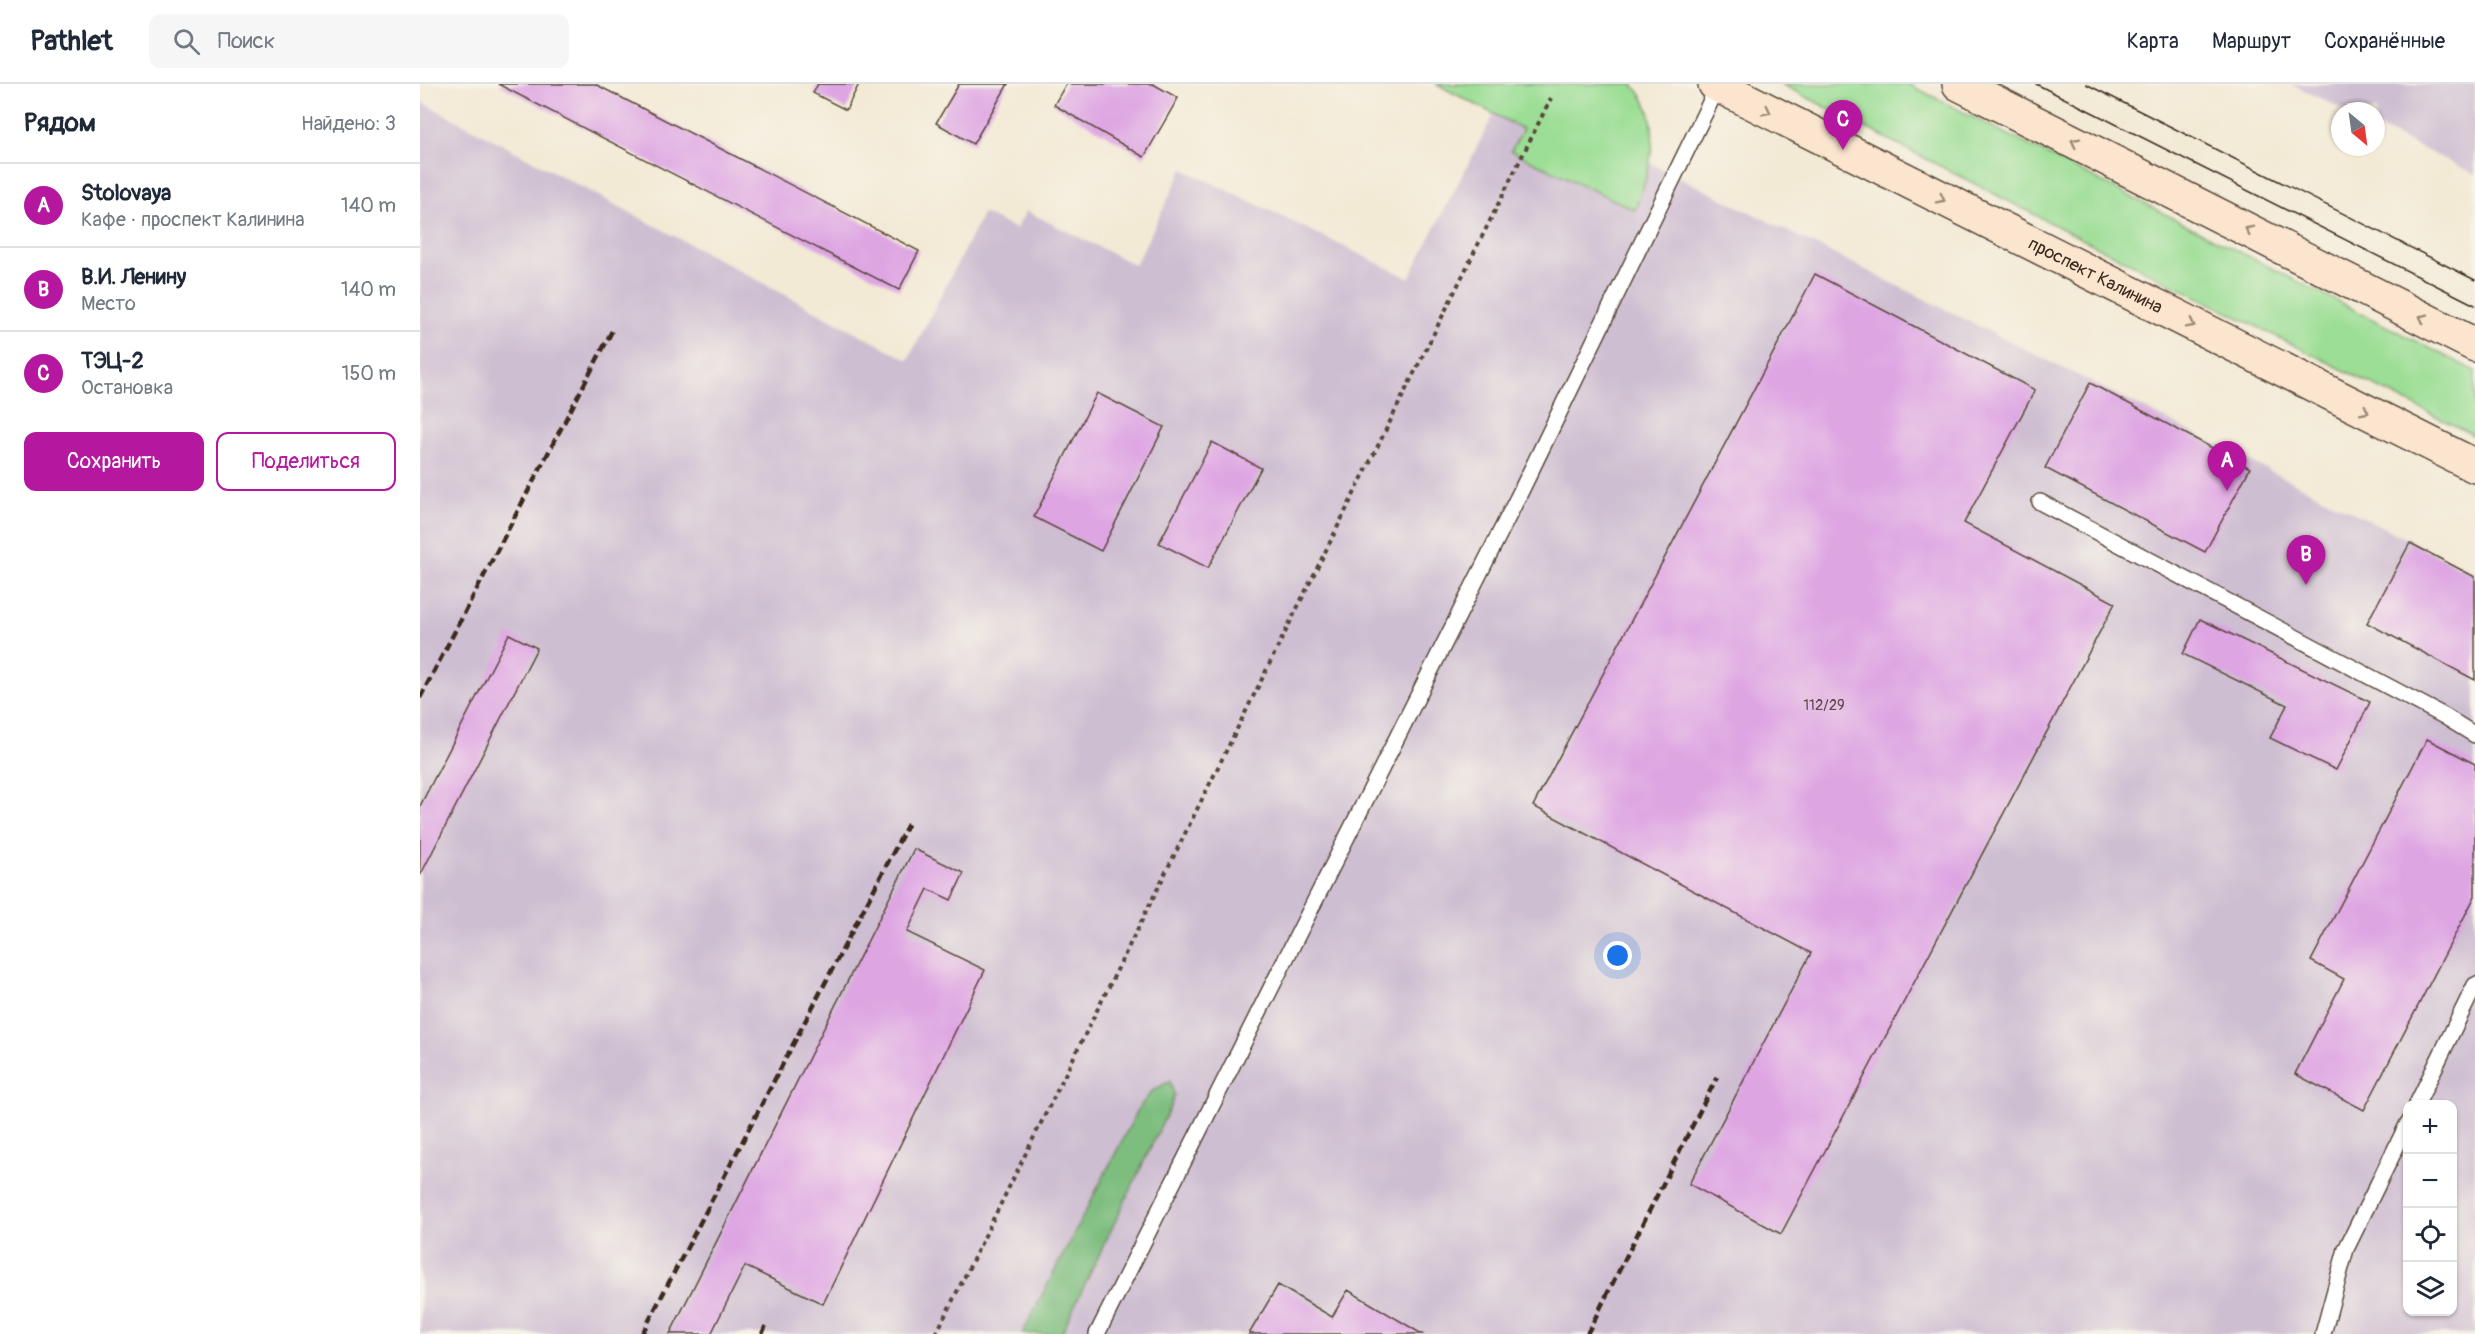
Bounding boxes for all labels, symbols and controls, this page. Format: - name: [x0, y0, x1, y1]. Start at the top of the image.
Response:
- search box: [149, 14, 569, 68]
- text: Pathlet: [30, 24, 113, 59]
- icon: search: [170, 25, 203, 58]
- text: Поиск: [218, 27, 275, 55]
- text: Карта: [2127, 28, 2179, 55]
- text: Маршрут: [2212, 28, 2291, 55]
- text: Сохранённые: [2324, 28, 2445, 55]
- pin: C: [1824, 100, 1862, 150]
- north arrow: [2331, 102, 2385, 156]
- one-way arrow: [1761, 104, 1771, 115]
- text: Рядом: [24, 107, 96, 139]
- text: Найдено: 3: [301, 111, 396, 136]
- one-way arrow: [2070, 138, 2081, 150]
- text: Stolovaya: [81, 179, 171, 207]
- one-way arrow: [1935, 192, 1945, 203]
- text: A: [37, 193, 50, 218]
- text: 140 m: [341, 193, 396, 218]
- text: Кафе · проспект Калинина: [81, 207, 305, 232]
- one-way arrow: [2244, 226, 2255, 237]
- street label: проспект Калинина: [2025, 232, 2167, 319]
- text: В.И. Ленину: [81, 263, 186, 291]
- text: B: [38, 277, 49, 302]
- text: 140 m: [341, 277, 396, 302]
- text: Место: [81, 291, 136, 316]
- one-way arrow: [2418, 314, 2429, 325]
- one-way arrow: [2184, 316, 2195, 328]
- text: ТЭЦ-2: [81, 347, 144, 375]
- text: C: [37, 361, 50, 386]
- text: 150 m: [342, 361, 396, 386]
- text: Остановка: [81, 375, 173, 400]
- one-way arrow: [2359, 404, 2369, 415]
- button: Сохранить: [24, 432, 204, 491]
- button: Поделиться: [216, 432, 396, 491]
- pin: A: [2208, 442, 2246, 491]
- pin: B: [2286, 536, 2326, 585]
- house number: 112/29: [1803, 696, 1845, 715]
- your location: [1603, 941, 1632, 970]
- map controls: [2403, 1100, 2457, 1316]
- button: +: [2403, 1100, 2457, 1154]
- button: −: [2403, 1154, 2457, 1208]
- button: locate: [2403, 1208, 2457, 1262]
- button: layers: [2403, 1262, 2457, 1316]

